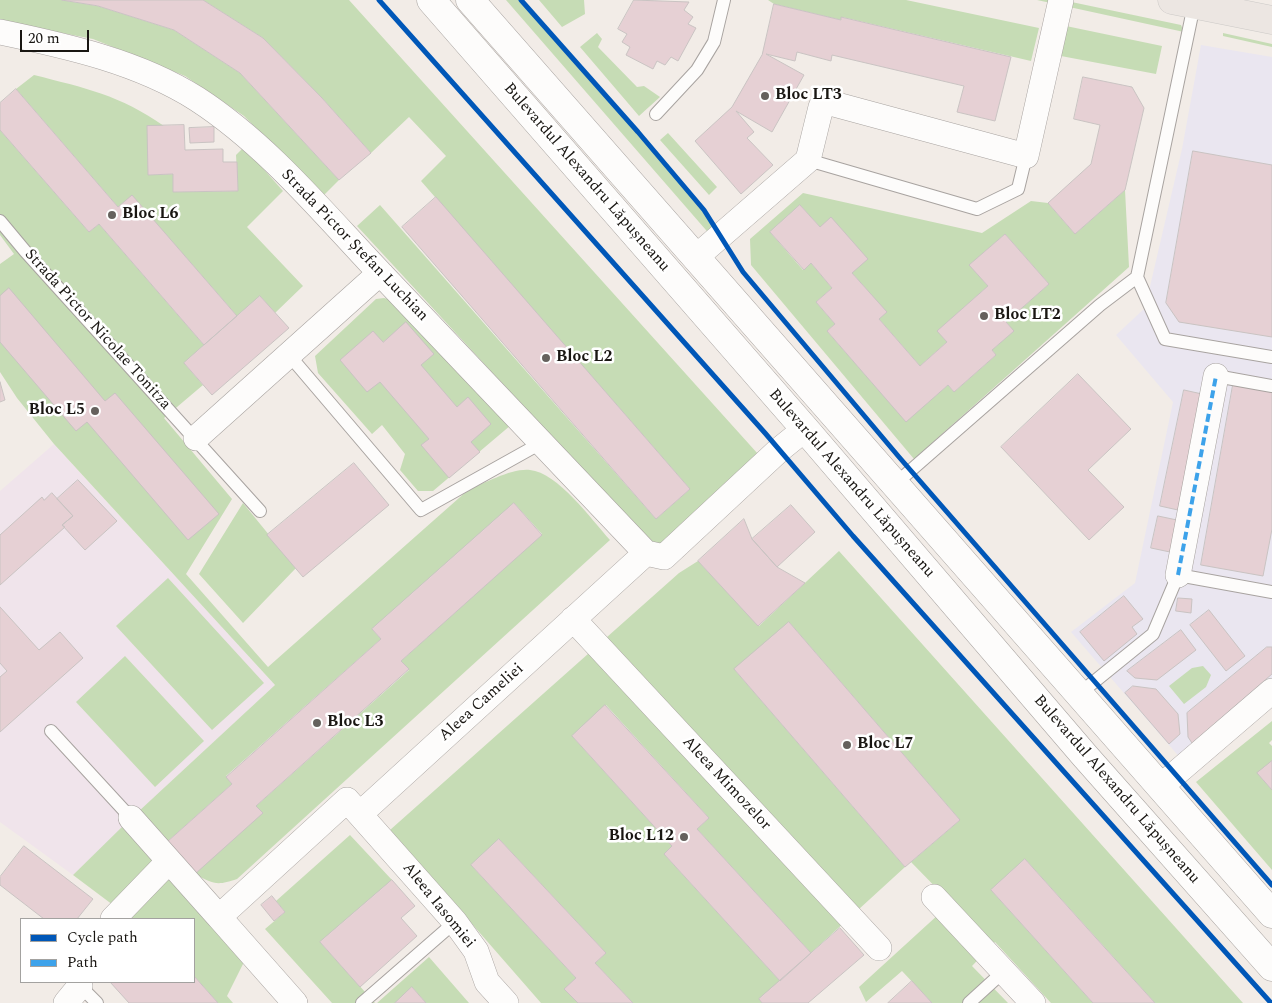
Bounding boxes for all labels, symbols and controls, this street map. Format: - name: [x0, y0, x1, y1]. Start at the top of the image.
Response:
- scale bar: [22, 20, 91, 52]
- text: 20 m: [28, 27, 60, 50]
- street label: Bulevardul Alexandru Lăpușneanu: [499, 80, 673, 276]
- place label: Bloc LT3: [775, 86, 842, 106]
- marker: Bloc LT3: [759, 90, 771, 102]
- street label: Strada Pictor Ștefan Luchian: [276, 166, 432, 326]
- place label: Bloc L6: [122, 205, 179, 225]
- marker: Bloc L6: [106, 209, 118, 221]
- street label: Strada Pictor Nicolae Tonitza: [20, 246, 174, 414]
- place label: Bloc LT2: [994, 306, 1061, 326]
- marker: Bloc LT2: [978, 310, 990, 322]
- place label: Bloc L2: [556, 348, 613, 368]
- marker: Bloc L2: [540, 352, 552, 364]
- street label: Bulevardul Alexandru Lăpușneanu: [764, 386, 938, 582]
- place label: Bloc L5: [28, 401, 85, 421]
- marker: Bloc L5: [89, 405, 101, 417]
- street label: Aleea Cameliei: [436, 660, 528, 746]
- street label: Bulevardul Alexandru Lăpușneanu: [1029, 692, 1203, 888]
- place label: Bloc L3: [327, 713, 384, 733]
- marker: Bloc L3: [311, 717, 323, 729]
- street label: Aleea Mimozelor: [678, 733, 774, 835]
- place label: Bloc L7: [857, 735, 914, 755]
- marker: Bloc L7: [841, 739, 853, 751]
- place label: Bloc L12: [608, 827, 674, 847]
- marker: Bloc L12: [678, 831, 690, 843]
- street label: Aleea Iasomiei: [398, 859, 478, 953]
- legend: [20, 918, 195, 983]
- text: Cycle path: [67, 926, 138, 949]
- text: Path: [67, 951, 98, 974]

